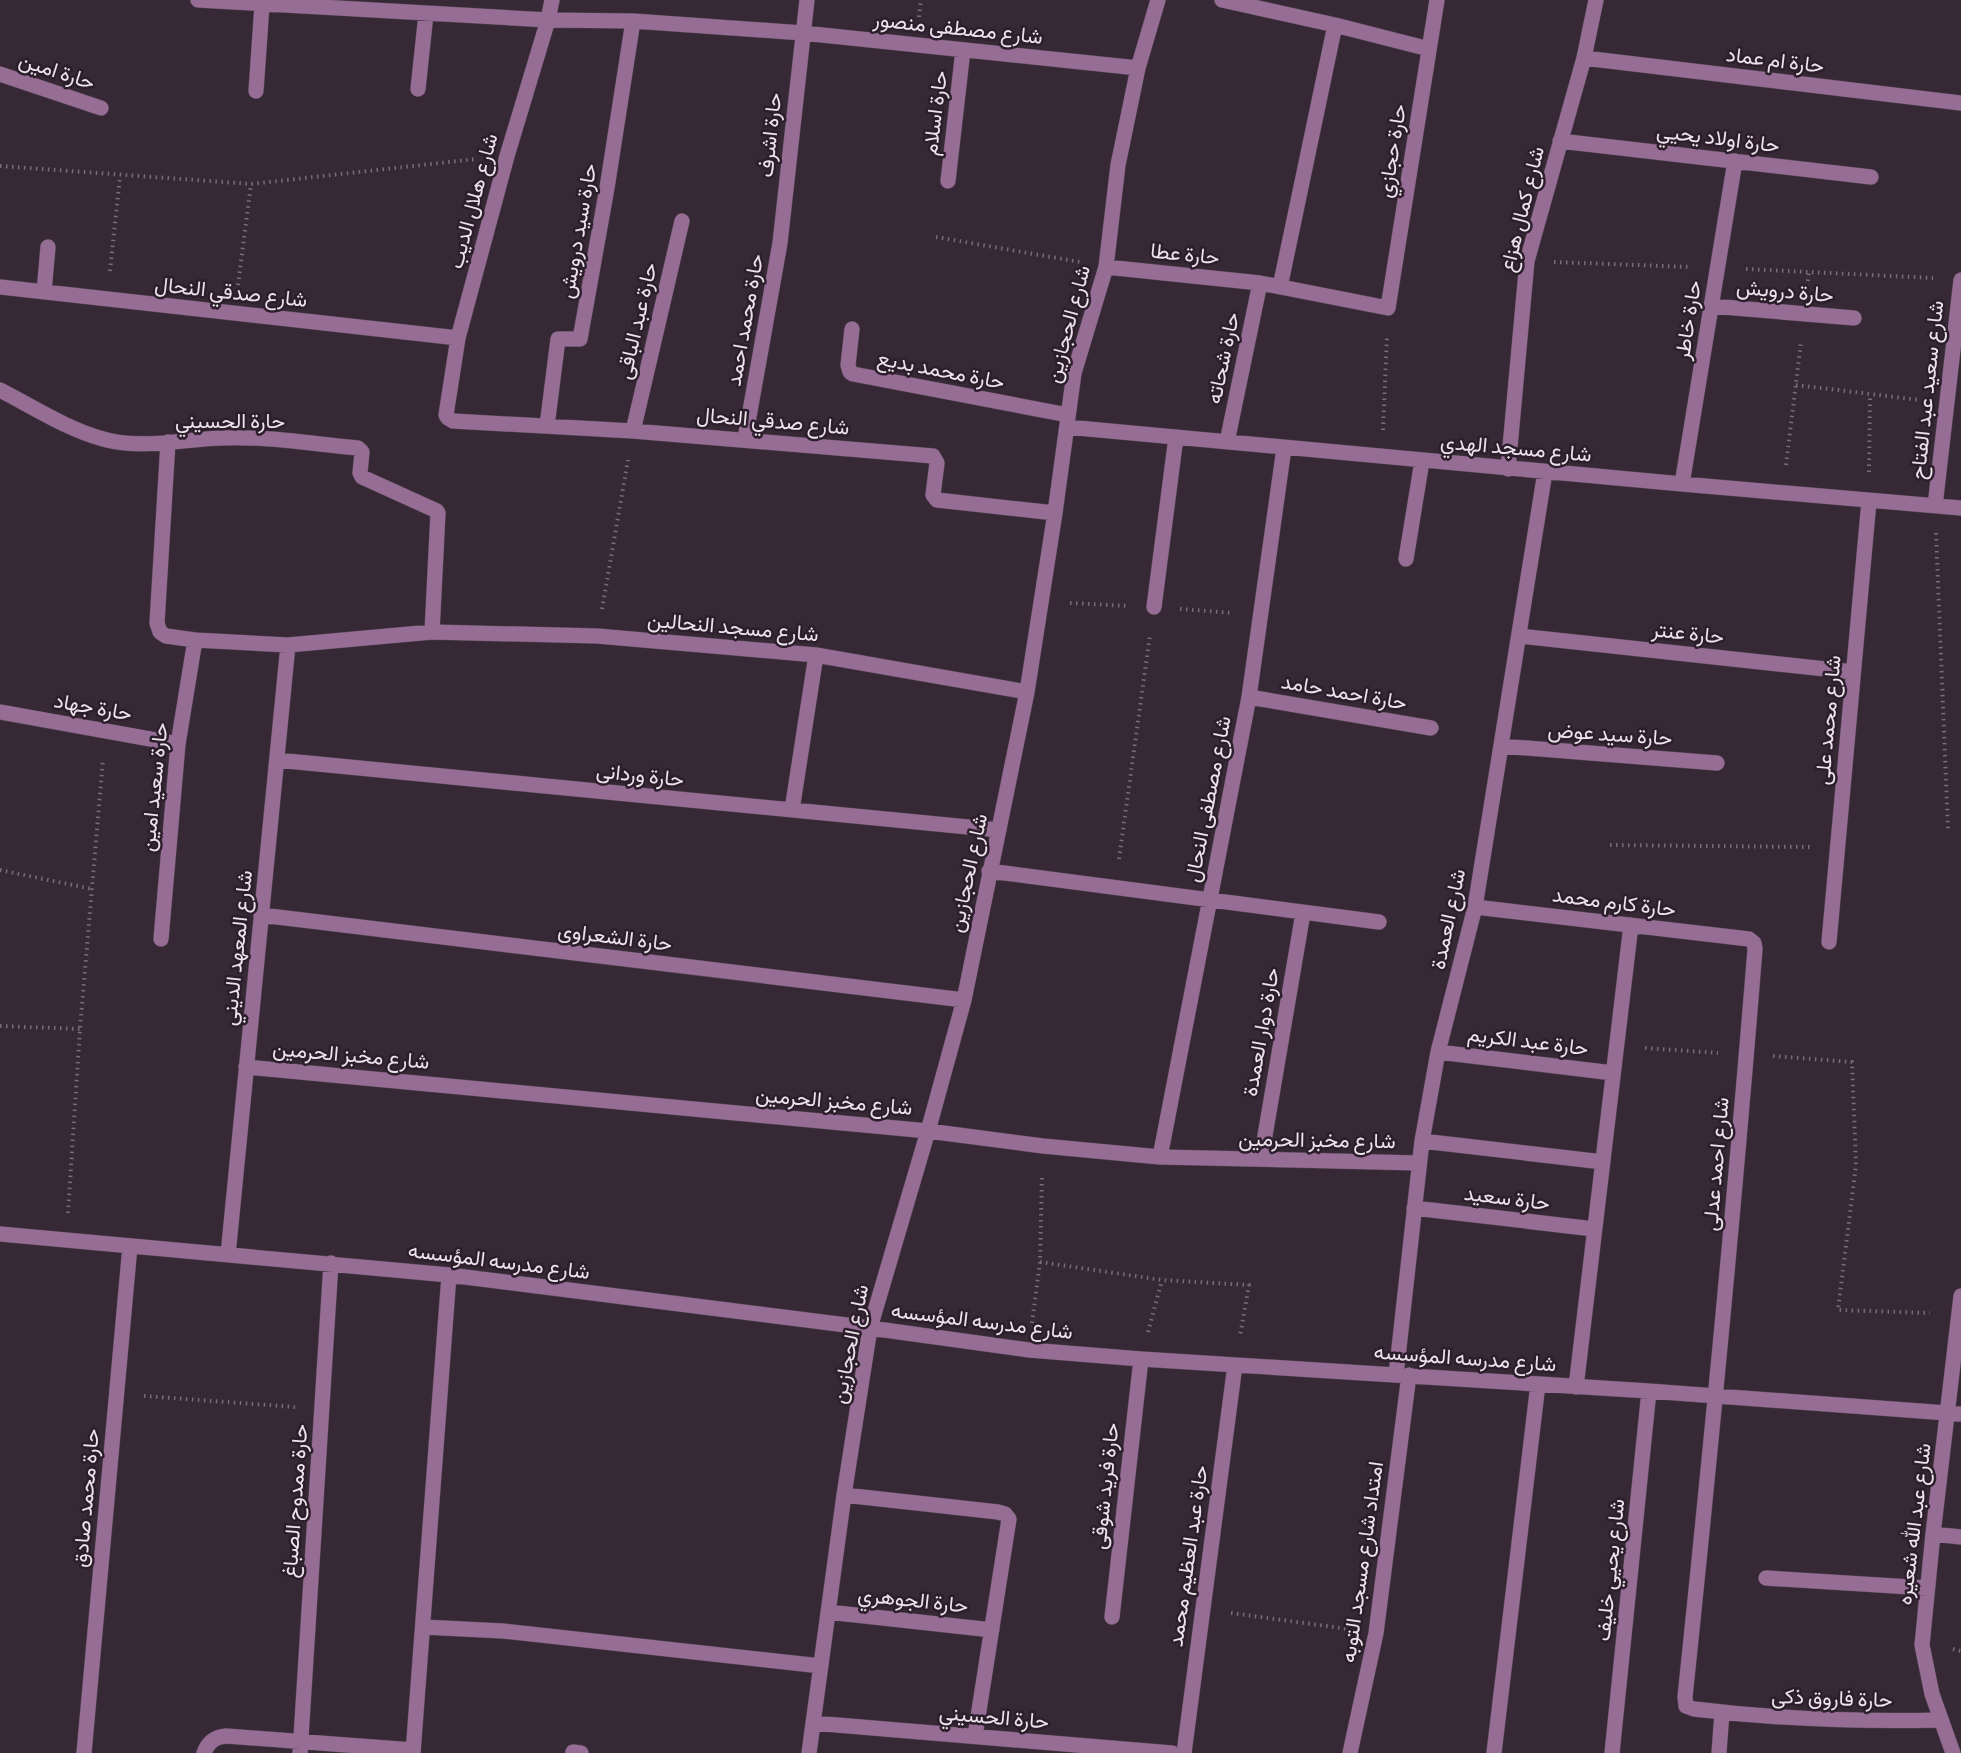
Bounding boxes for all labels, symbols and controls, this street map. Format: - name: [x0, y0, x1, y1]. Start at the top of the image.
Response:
- street label: شارع مصطفى منصور: [871, 7, 1044, 51]
- street label: حارة ام عماد: [1724, 42, 1825, 80]
- street label: حارة امين: [16, 47, 98, 95]
- street label: حارة اسلام: [918, 69, 954, 157]
- street label: حارة اشرف: [754, 91, 787, 179]
- street label: حارة حجازي: [1373, 102, 1416, 200]
- street label: حارة اولاد يحيي: [1654, 119, 1781, 162]
- street label: شارع هلال الديب: [443, 131, 505, 272]
- street label: شارع كمال هزاع: [1495, 144, 1551, 275]
- street label: حارة سيد درويش: [554, 162, 603, 301]
- street label: حارة عطا: [1149, 238, 1221, 271]
- street label: حارة محمد احمد: [722, 252, 769, 388]
- street label: حارة عبد الباقى: [612, 260, 663, 382]
- street label: شارع الحجازين: [1041, 263, 1097, 386]
- street label: شارع صدقي النحال: [153, 272, 308, 317]
- street label: حارة درويش: [1735, 275, 1835, 308]
- street label: حارة خاطر: [1670, 279, 1707, 363]
- street label: شارع سعيد عبد الفتاح: [1906, 299, 1950, 481]
- street label: حارة شحاته: [1202, 310, 1245, 406]
- street label: حارة محمد بديع: [875, 346, 1007, 396]
- street label: شارع صدقي النحال: [695, 402, 850, 445]
- street label: حارة الحسيني: [175, 409, 285, 438]
- street label: شارع مسجد الهدي: [1439, 429, 1593, 472]
- street label: شارع مسجد النحالين: [646, 608, 820, 648]
- street label: حارة عنتر: [1650, 617, 1725, 650]
- street label: شارع محمد على: [1810, 654, 1848, 786]
- street label: حارة احمد حامد: [1279, 669, 1409, 716]
- street label: حارة جهاد: [52, 688, 134, 727]
- street label: شارع مصطفى النحال: [1180, 714, 1238, 885]
- street label: حارة سيد عوض: [1547, 718, 1673, 751]
- street label: حارة سعيد امين: [135, 721, 174, 853]
- street label: حارة وردانى: [595, 758, 685, 793]
- street label: شارع الحجازين: [944, 811, 994, 935]
- street label: شارع العمدة: [1426, 867, 1472, 972]
- street label: شارع المعهد الديني: [217, 869, 262, 1027]
- street label: حارة كارم محمد: [1551, 883, 1677, 923]
- street label: حارة الشعراوى: [556, 918, 674, 957]
- street label: حارة دوار العمدة: [1238, 966, 1285, 1098]
- street label: حارة عبد الكريم: [1466, 1022, 1590, 1062]
- street label: شارع مخبز الحرمين: [271, 1036, 430, 1076]
- street label: شارع مخبز الحرمين: [754, 1082, 913, 1122]
- street label: شارع احمد عدلى: [1698, 1096, 1736, 1232]
- street label: شارع مخبز الحرمين: [1238, 1127, 1396, 1155]
- street label: حارة سعيد: [1463, 1181, 1551, 1216]
- street label: شارع مدرسه المؤسسه: [406, 1238, 591, 1286]
- street label: شارع الحجازين: [827, 1282, 875, 1406]
- street label: شارع مدرسه المؤسسه: [889, 1298, 1074, 1346]
- street label: شارع مدرسه المؤسسه: [1373, 1340, 1557, 1378]
- street label: حارة فريد شوقى: [1086, 1421, 1125, 1551]
- street label: حارة ممدوح الصباغ: [278, 1423, 314, 1579]
- street label: حارة محمد صادق: [68, 1428, 105, 1568]
- street label: شارع عبد الله شعيره: [1891, 1441, 1938, 1607]
- street label: امتداد شارع مسجد التوبه: [1336, 1460, 1390, 1664]
- street label: حارة عبد العظيم محمد: [1163, 1464, 1215, 1648]
- street label: شارع يحيي خليف: [1591, 1498, 1634, 1643]
- street label: حارة الجوهري: [856, 1582, 969, 1623]
- street label: حارة فاروق ذكى: [1771, 1684, 1893, 1713]
- street label: حارة الحسيني: [938, 1700, 1050, 1739]

